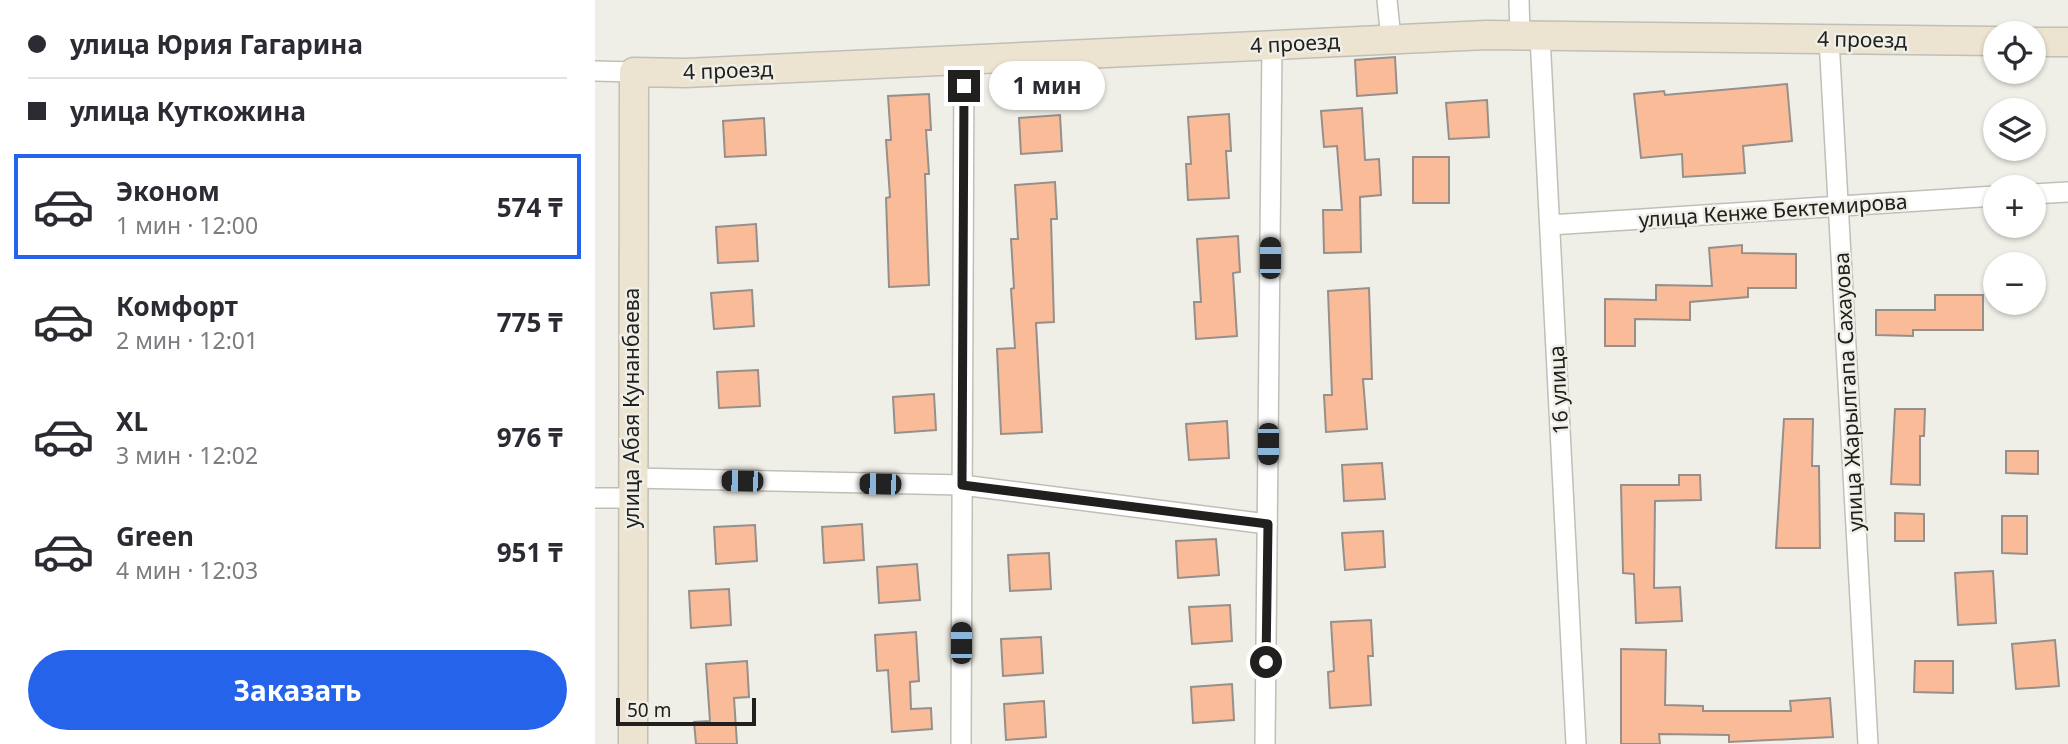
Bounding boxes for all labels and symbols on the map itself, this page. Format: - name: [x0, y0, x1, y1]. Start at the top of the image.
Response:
- street label: 4 проезд: [1817, 24, 1908, 54]
- street label: 4 проезд: [1249, 27, 1341, 59]
- street label: 4 проезд: [682, 54, 774, 86]
- callout: 1 мин: [989, 62, 1104, 110]
- route end: [948, 70, 980, 102]
- street label: улица Кенже Бектемирова: [1638, 187, 1908, 233]
- car: [1260, 237, 1281, 279]
- street label: улица Жарылгапа Сахауова: [1827, 252, 1869, 532]
- street label: улица Абая Кунанбаева: [617, 288, 645, 528]
- street label: 16 улица: [1542, 345, 1574, 435]
- car: [1258, 423, 1279, 465]
- car: [721, 470, 764, 492]
- car: [859, 473, 902, 495]
- car: [951, 622, 972, 664]
- route start: [1250, 646, 1282, 678]
- scale bar: [616, 695, 756, 727]

